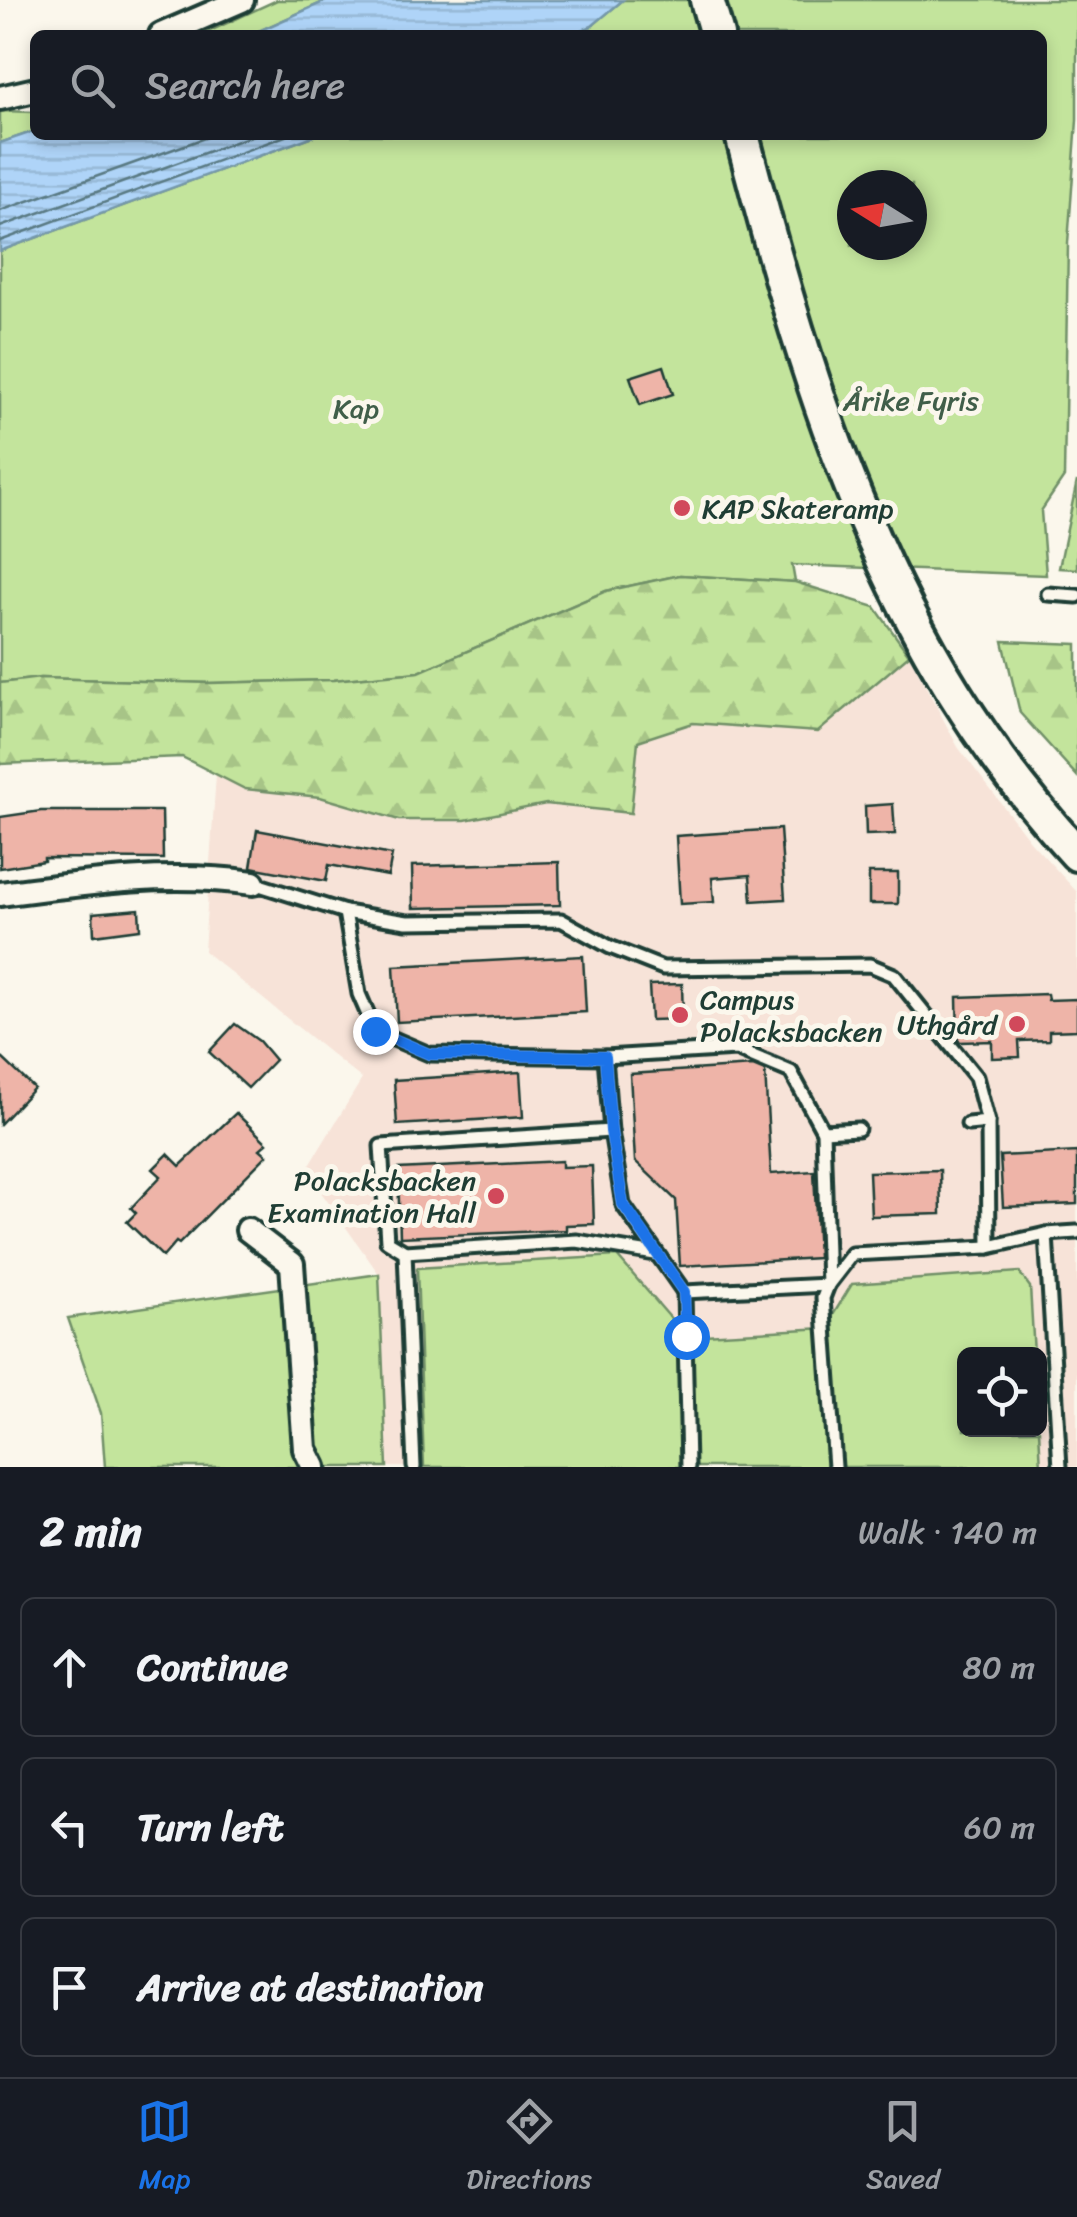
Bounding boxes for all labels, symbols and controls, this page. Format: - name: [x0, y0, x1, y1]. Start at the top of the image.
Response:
- search box: [30, 30, 1047, 140]
- text: Search here: [145, 52, 345, 119]
- icon: search: [65, 58, 120, 113]
- north arrow: [837, 170, 927, 260]
- park label: Årike Fyris: [842, 376, 979, 425]
- park label: Kap: [333, 384, 379, 433]
- place label: KAP Skateramp: [702, 484, 894, 533]
- marker: KAP Skateramp: [671, 497, 693, 519]
- place label: Campus Polacksbacken: [700, 975, 882, 1056]
- place label: Uthgård: [897, 1000, 999, 1049]
- marker: Campus Polacksbacken: [669, 1004, 691, 1026]
- route end: [353, 1009, 399, 1055]
- marker: Uthgård: [1006, 1013, 1028, 1035]
- place label: Polacksbacken Examination Hall: [267, 1156, 477, 1237]
- marker: Polacksbacken Examination Hall: [485, 1185, 507, 1207]
- route start: [664, 1314, 710, 1360]
- map controls: [957, 1347, 1047, 1437]
- button: locate: [957, 1347, 1047, 1437]
- text: 2 min: [40, 1495, 142, 1569]
- text: Walk · 140 m: [858, 1504, 1037, 1561]
- text: Continue: [137, 1634, 288, 1701]
- text: 80 m: [963, 1639, 1035, 1696]
- icon: ahead: [42, 1640, 97, 1695]
- text: Turn left: [137, 1794, 283, 1861]
- text: 60 m: [964, 1799, 1035, 1856]
- icon: left: [42, 1800, 97, 1855]
- text: Arrive at destination: [137, 1954, 484, 2021]
- icon: arrive: [42, 1960, 97, 2015]
- tab: Map: [137, 2094, 192, 2203]
- tab: Directions: [466, 2094, 592, 2203]
- tab: Saved: [866, 2094, 940, 2203]

